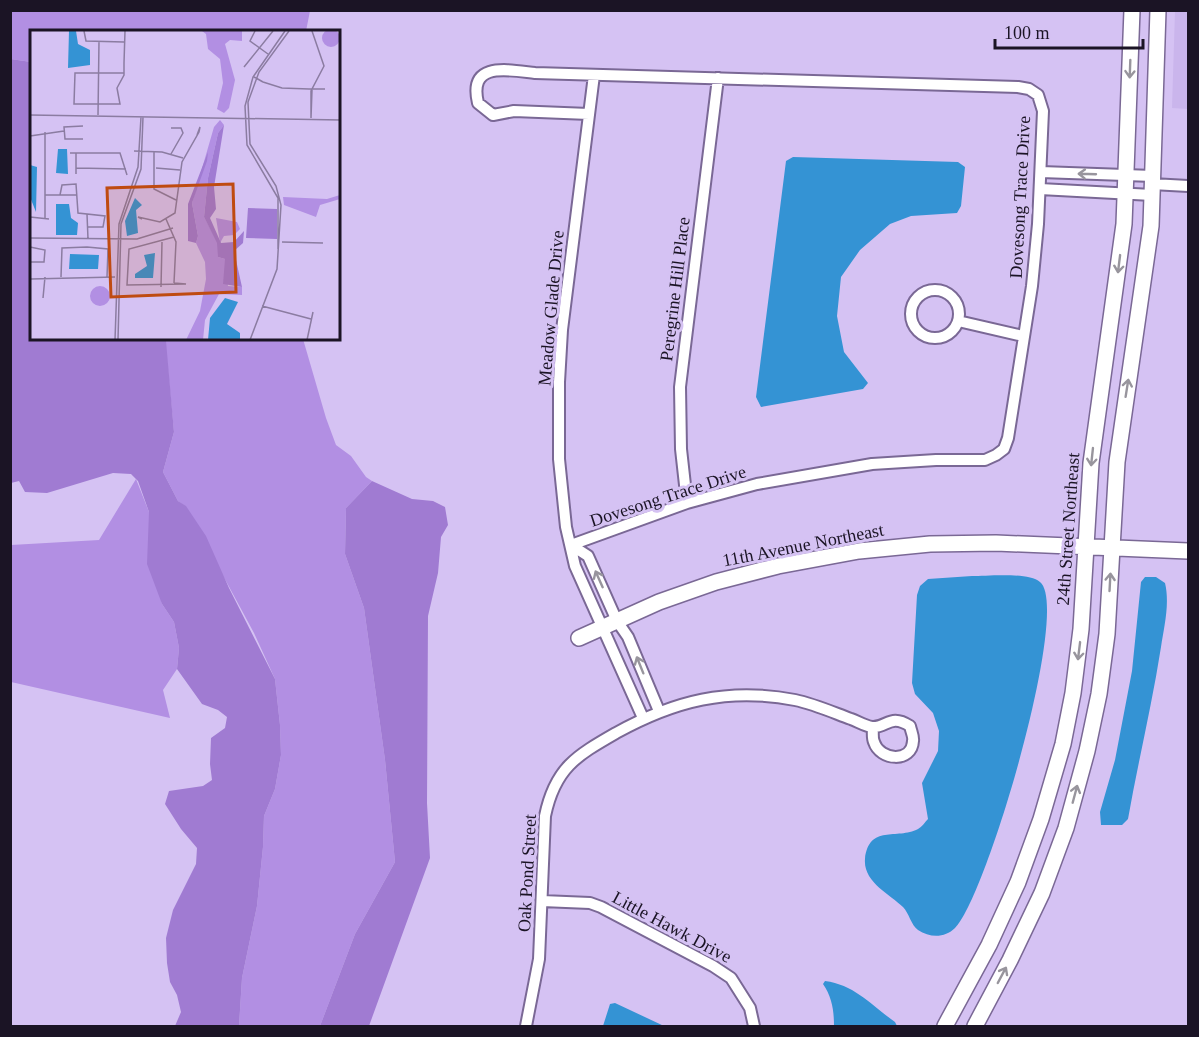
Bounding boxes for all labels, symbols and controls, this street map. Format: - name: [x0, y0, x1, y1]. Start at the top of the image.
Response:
- scale bar: [995, 12, 1144, 50]
- text: 100 m: [1004, 23, 1050, 43]
- inset map: [30, 30, 340, 340]
- one-way arrow: [1124, 58, 1136, 78]
- street label: Dovesong Trace Drive: [1006, 115, 1034, 279]
- one-way arrow: [1078, 168, 1098, 179]
- street label: Peregrine Hill Place: [656, 216, 694, 362]
- street label: Meadow Glade Drive: [534, 229, 568, 387]
- one-way arrow: [1114, 253, 1125, 273]
- one-way arrow: [1122, 378, 1133, 398]
- one-way arrow: [1086, 446, 1097, 466]
- street label: 24th Street Northeast: [1053, 452, 1083, 606]
- street label: Dovesong Trace Drive: [587, 461, 749, 531]
- street label: 11th Avenue Northeast: [721, 520, 885, 570]
- one-way arrow: [592, 570, 603, 588]
- one-way arrow: [1105, 572, 1116, 592]
- one-way arrow: [1073, 641, 1084, 660]
- one-way arrow: [634, 656, 645, 674]
- one-way arrow: [1070, 785, 1081, 804]
- street label: Oak Pond Street: [514, 814, 540, 932]
- street label: Little Hawk Drive: [609, 887, 735, 967]
- one-way arrow: [997, 966, 1008, 984]

